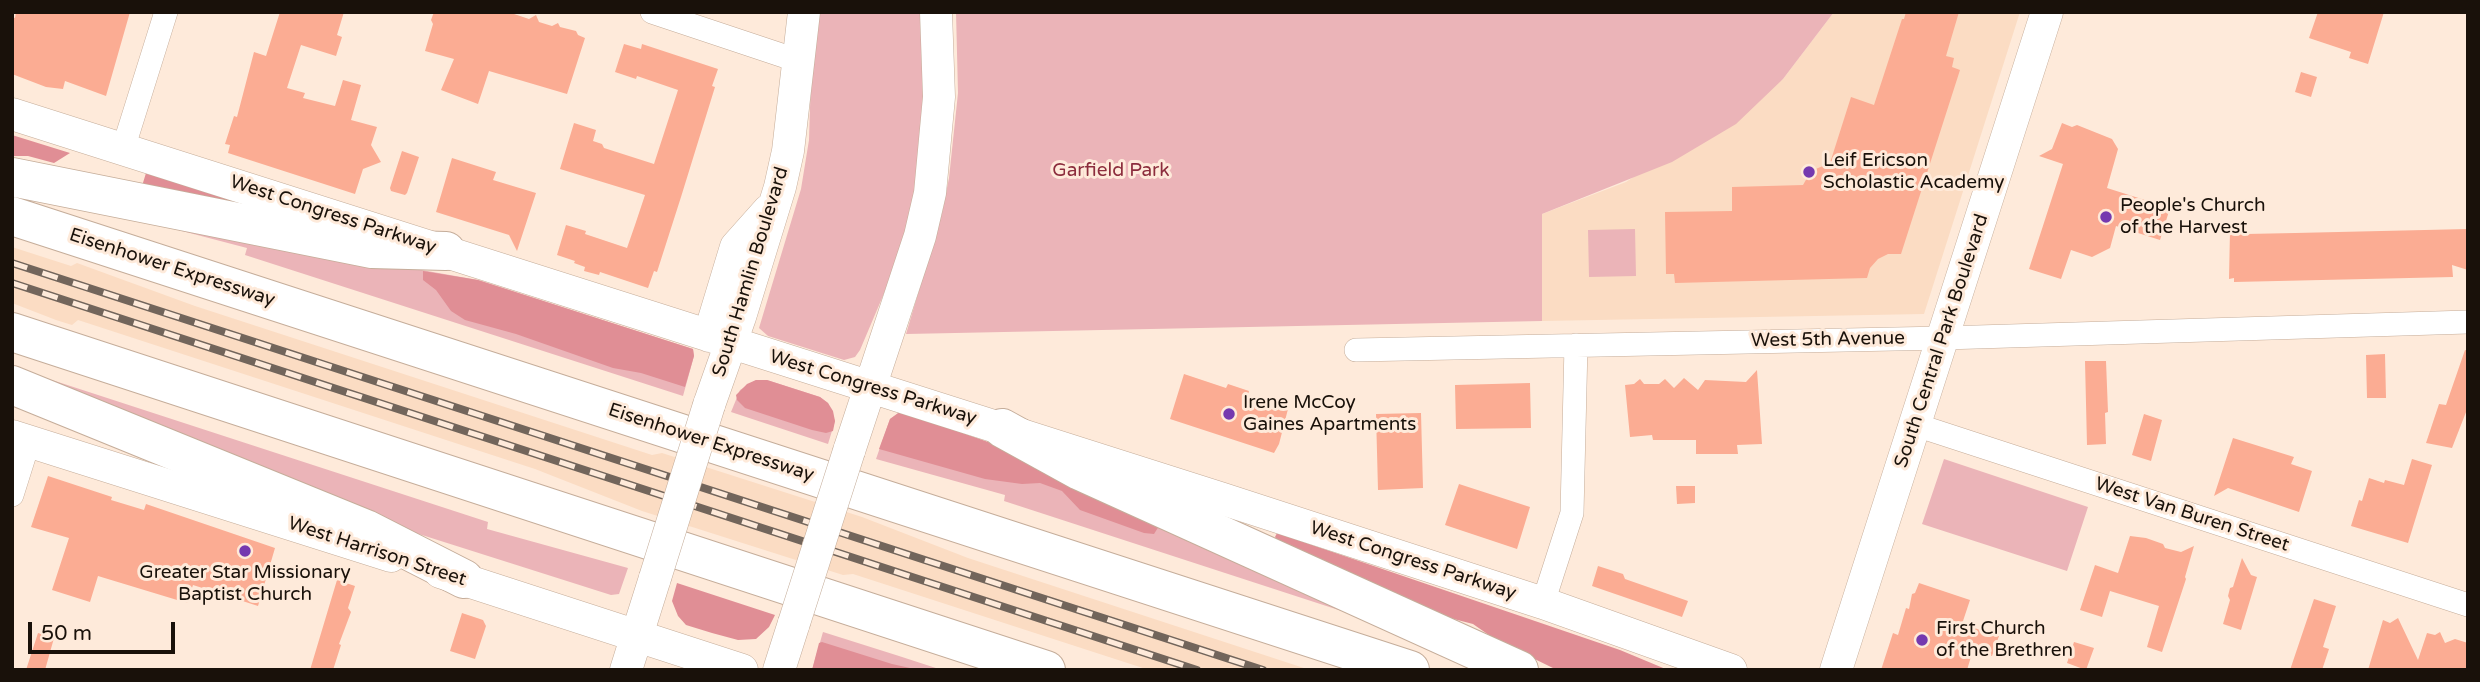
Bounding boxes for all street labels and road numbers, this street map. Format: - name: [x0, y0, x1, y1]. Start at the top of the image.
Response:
- street label: South Hamlin Boulevard: [708, 164, 794, 380]
- street label: West Congress Parkway: [227, 171, 439, 259]
- street label: South Central Park Boulevard: [1890, 211, 1994, 471]
- street label: Eisenhower Expressway: [66, 224, 278, 312]
- street label: West 5th Avenue: [1751, 327, 1905, 353]
- street label: West Congress Parkway: [767, 346, 979, 430]
- street label: Eisenhower Expressway: [605, 399, 817, 487]
- street label: West Van Buren Street: [2092, 473, 2292, 557]
- street label: West Harrison Street: [285, 512, 469, 592]
- street label: West Congress Parkway: [1307, 517, 1519, 605]

